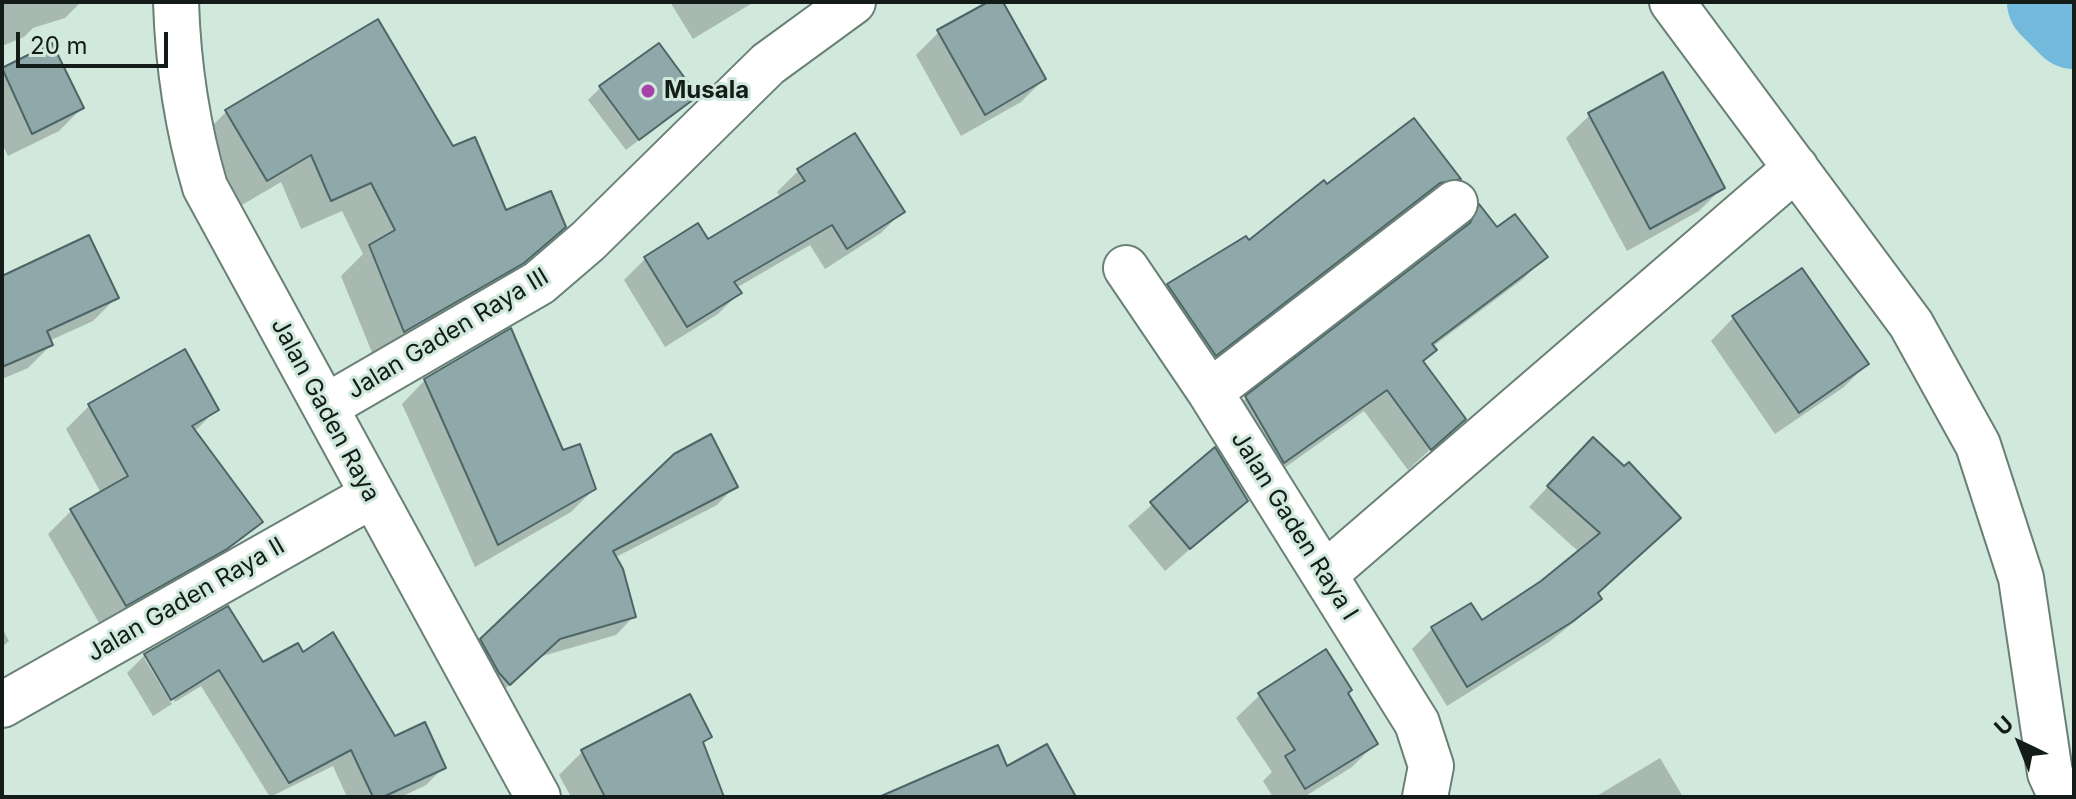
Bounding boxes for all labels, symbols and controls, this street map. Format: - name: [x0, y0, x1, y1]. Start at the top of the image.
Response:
- scale bar: [20, 16, 172, 66]
- text: 20 m: [30, 31, 88, 60]
- place label: Musala: [664, 77, 749, 105]
- marker: Musala: [639, 82, 657, 100]
- street label: Jalan Gaden Raya III: [342, 262, 554, 406]
- street label: Jalan Gaden Raya: [264, 313, 386, 507]
- street label: Jalan Gaden Raya I: [1224, 426, 1364, 626]
- street label: Jalan Gaden Raya II: [82, 532, 290, 668]
- north arrow: [1980, 703, 2060, 783]
- text: U: [1989, 710, 2018, 740]

